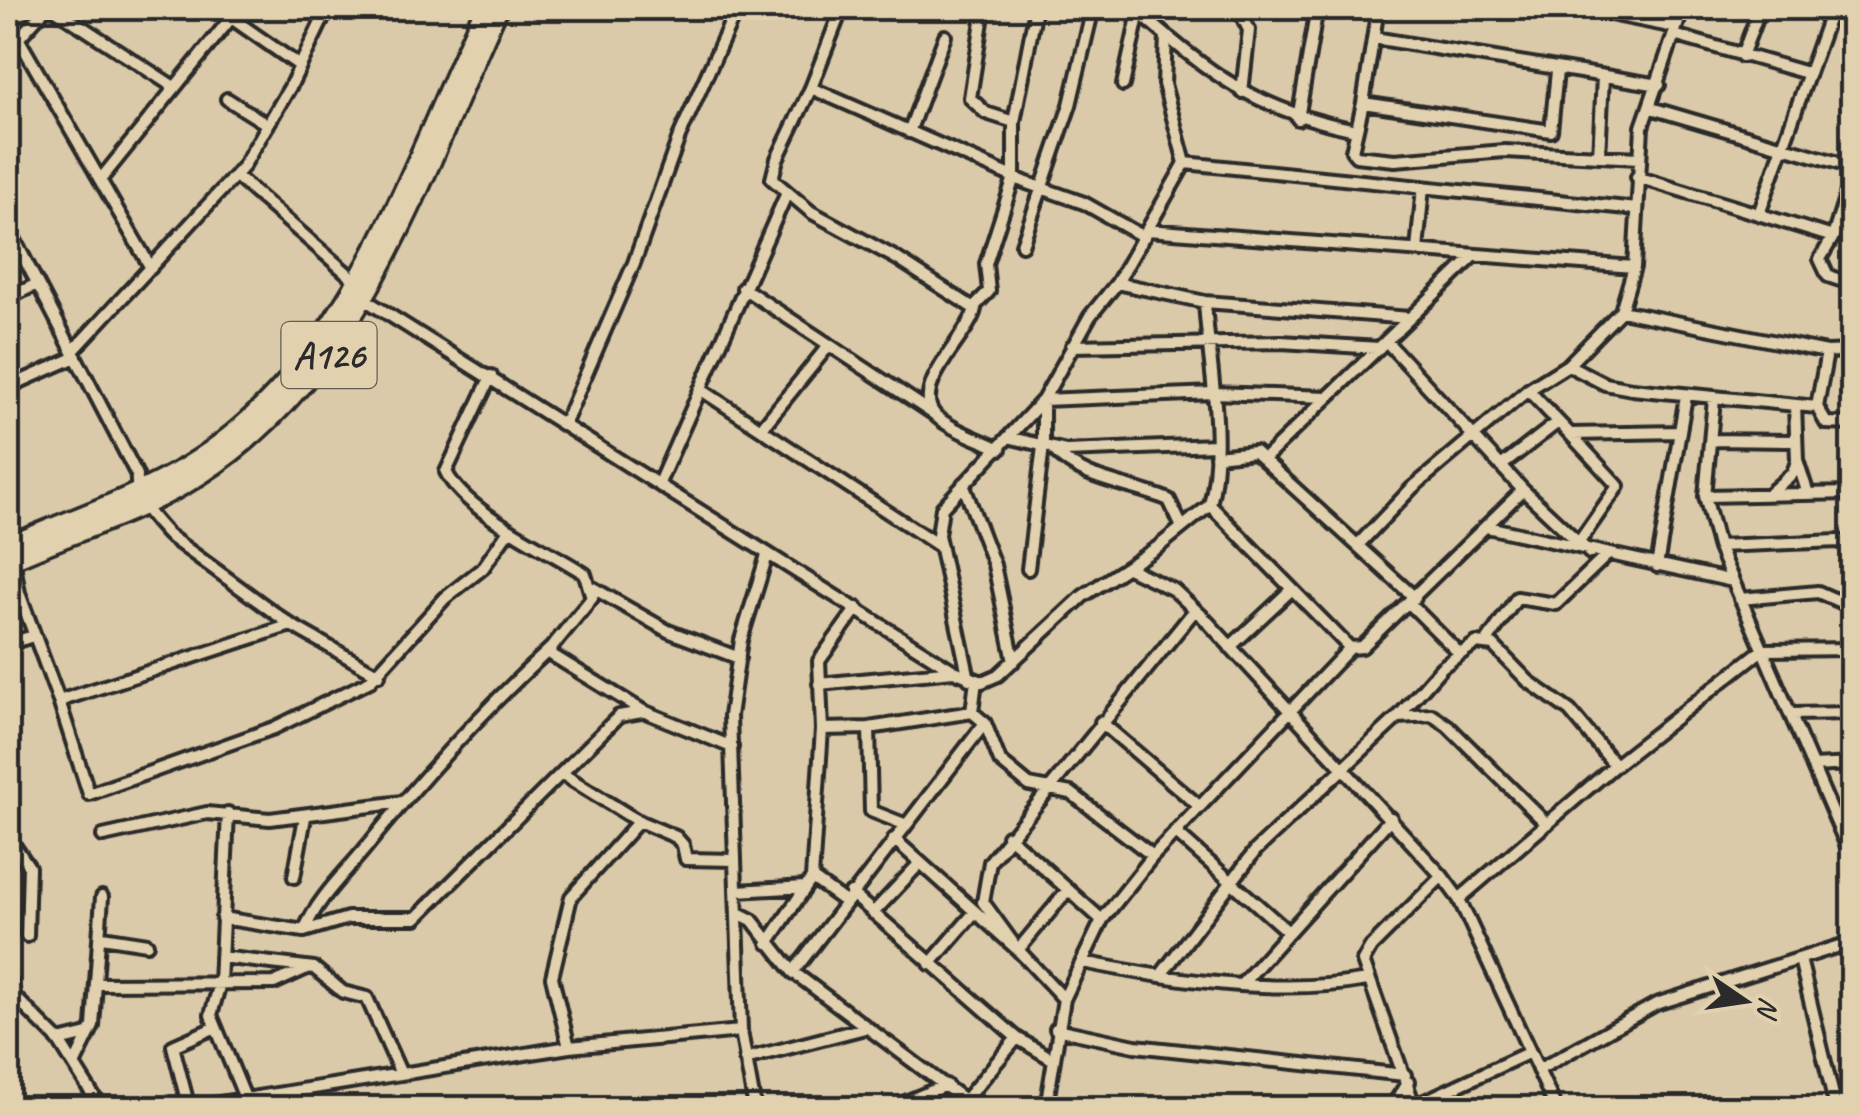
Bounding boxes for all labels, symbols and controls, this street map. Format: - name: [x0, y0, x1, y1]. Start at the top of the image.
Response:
- road number: A126: [282, 322, 376, 388]
- north arrow: [1695, 951, 1795, 1051]
- text: N: [1749, 994, 1788, 1023]

